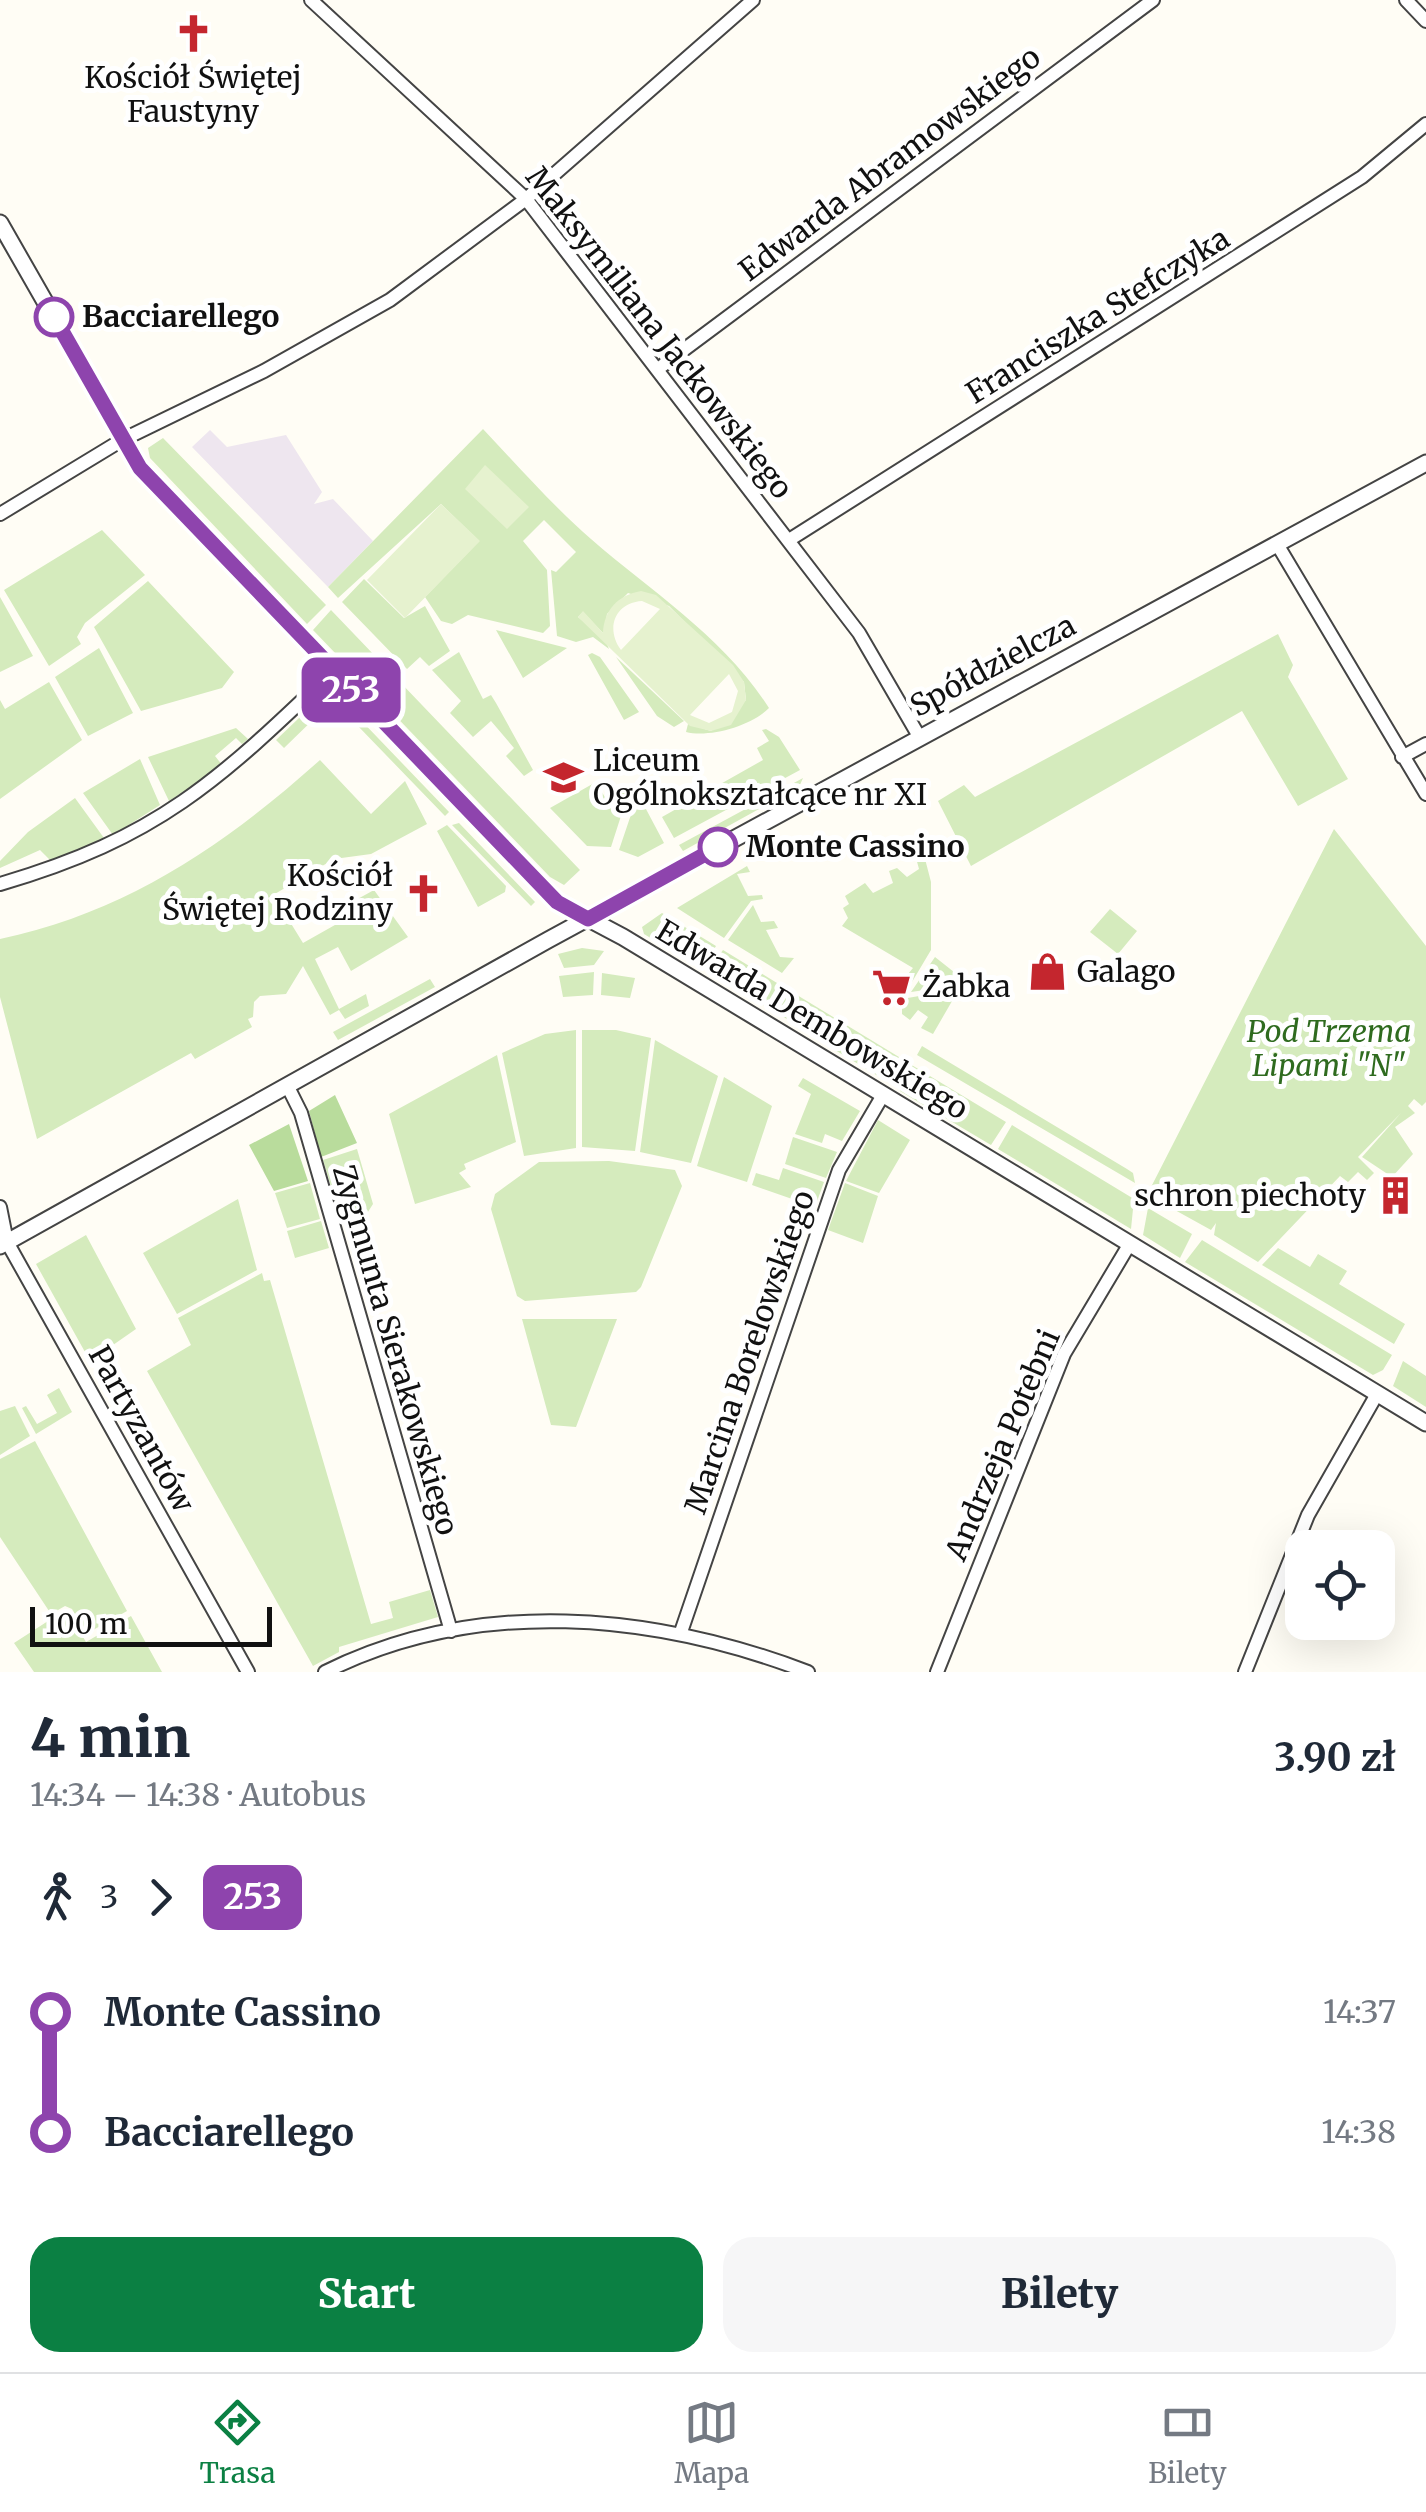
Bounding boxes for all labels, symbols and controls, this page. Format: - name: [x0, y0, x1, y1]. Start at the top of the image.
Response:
- church icon: Kościół Świętej Faustyny: [172, 13, 214, 55]
- street label: Edwarda Abramowskiego: [731, 37, 1048, 289]
- place label: Kościół Świętej Faustyny: [84, 58, 302, 130]
- street label: Maksymiliana Jackowskiego: [518, 159, 801, 506]
- street label: Franciszka Stefczyka: [959, 219, 1236, 412]
- place label: Bacciarellego: [82, 297, 279, 335]
- marker: Bacciarellego: [35, 298, 73, 336]
- street label: Spółdzielcza: [903, 606, 1082, 725]
- line badge: 253: [294, 658, 408, 722]
- text: 253: [322, 668, 380, 712]
- place label: Liceum Ogólnokształcące nr XI: [593, 741, 927, 813]
- school or university icon: Liceum Ogólnokształcące nr XI: [542, 757, 584, 799]
- place label: Monte Cassino: [746, 827, 965, 865]
- marker: Monte Cassino: [699, 828, 737, 866]
- place label: Kościół Świętej Rodziny: [162, 856, 394, 928]
- church icon: Kościół Świętej Rodziny: [402, 872, 444, 914]
- street label: Edwarda Dembowskiego: [650, 911, 975, 1127]
- shop icon: Galago: [1026, 951, 1068, 993]
- place label: Galago: [1077, 952, 1176, 990]
- supermarket icon: Żabka: [871, 966, 913, 1008]
- place label: Żabka: [922, 967, 1011, 1005]
- park label: Pod Trzema Lipami "N": [1247, 1012, 1411, 1084]
- street label: Zygmunta Sierakowskiego: [325, 1160, 467, 1539]
- building icon: schron piechoty: [1375, 1175, 1417, 1217]
- place label: schron piechoty: [1134, 1176, 1367, 1214]
- street label: Marcina Borelowskiego: [676, 1185, 822, 1518]
- street label: Andrzeja Potebni: [936, 1323, 1068, 1567]
- street label: Partyzantów: [81, 1339, 203, 1519]
- map controls: [1285, 1530, 1395, 1640]
- button: locate: [1285, 1530, 1395, 1640]
- scale bar: [30, 1602, 272, 1646]
- text: 100 m: [45, 1606, 127, 1642]
- text: 4 min: [30, 1703, 190, 1772]
- text: 3.90 zł: [1274, 1734, 1396, 1781]
- text: 14:34 – 14:38 · Autobus: [30, 1775, 366, 1815]
- icon: walk: [30, 1870, 85, 1925]
- icon: forward: [133, 1870, 188, 1925]
- text: 253: [223, 1875, 282, 1919]
- text: 3: [100, 1877, 118, 1917]
- text: Monte Cassino: [104, 1989, 381, 2036]
- text: 14:37: [1323, 1992, 1396, 2032]
- text: Bacciarellego: [104, 2109, 354, 2156]
- text: 14:38: [1321, 2112, 1396, 2152]
- button: Start: [30, 2237, 703, 2352]
- button: Bilety: [723, 2237, 1396, 2352]
- tab: Trasa: [199, 2395, 275, 2491]
- tab: Mapa: [674, 2395, 749, 2491]
- tab: Bilety: [1148, 2395, 1227, 2491]

